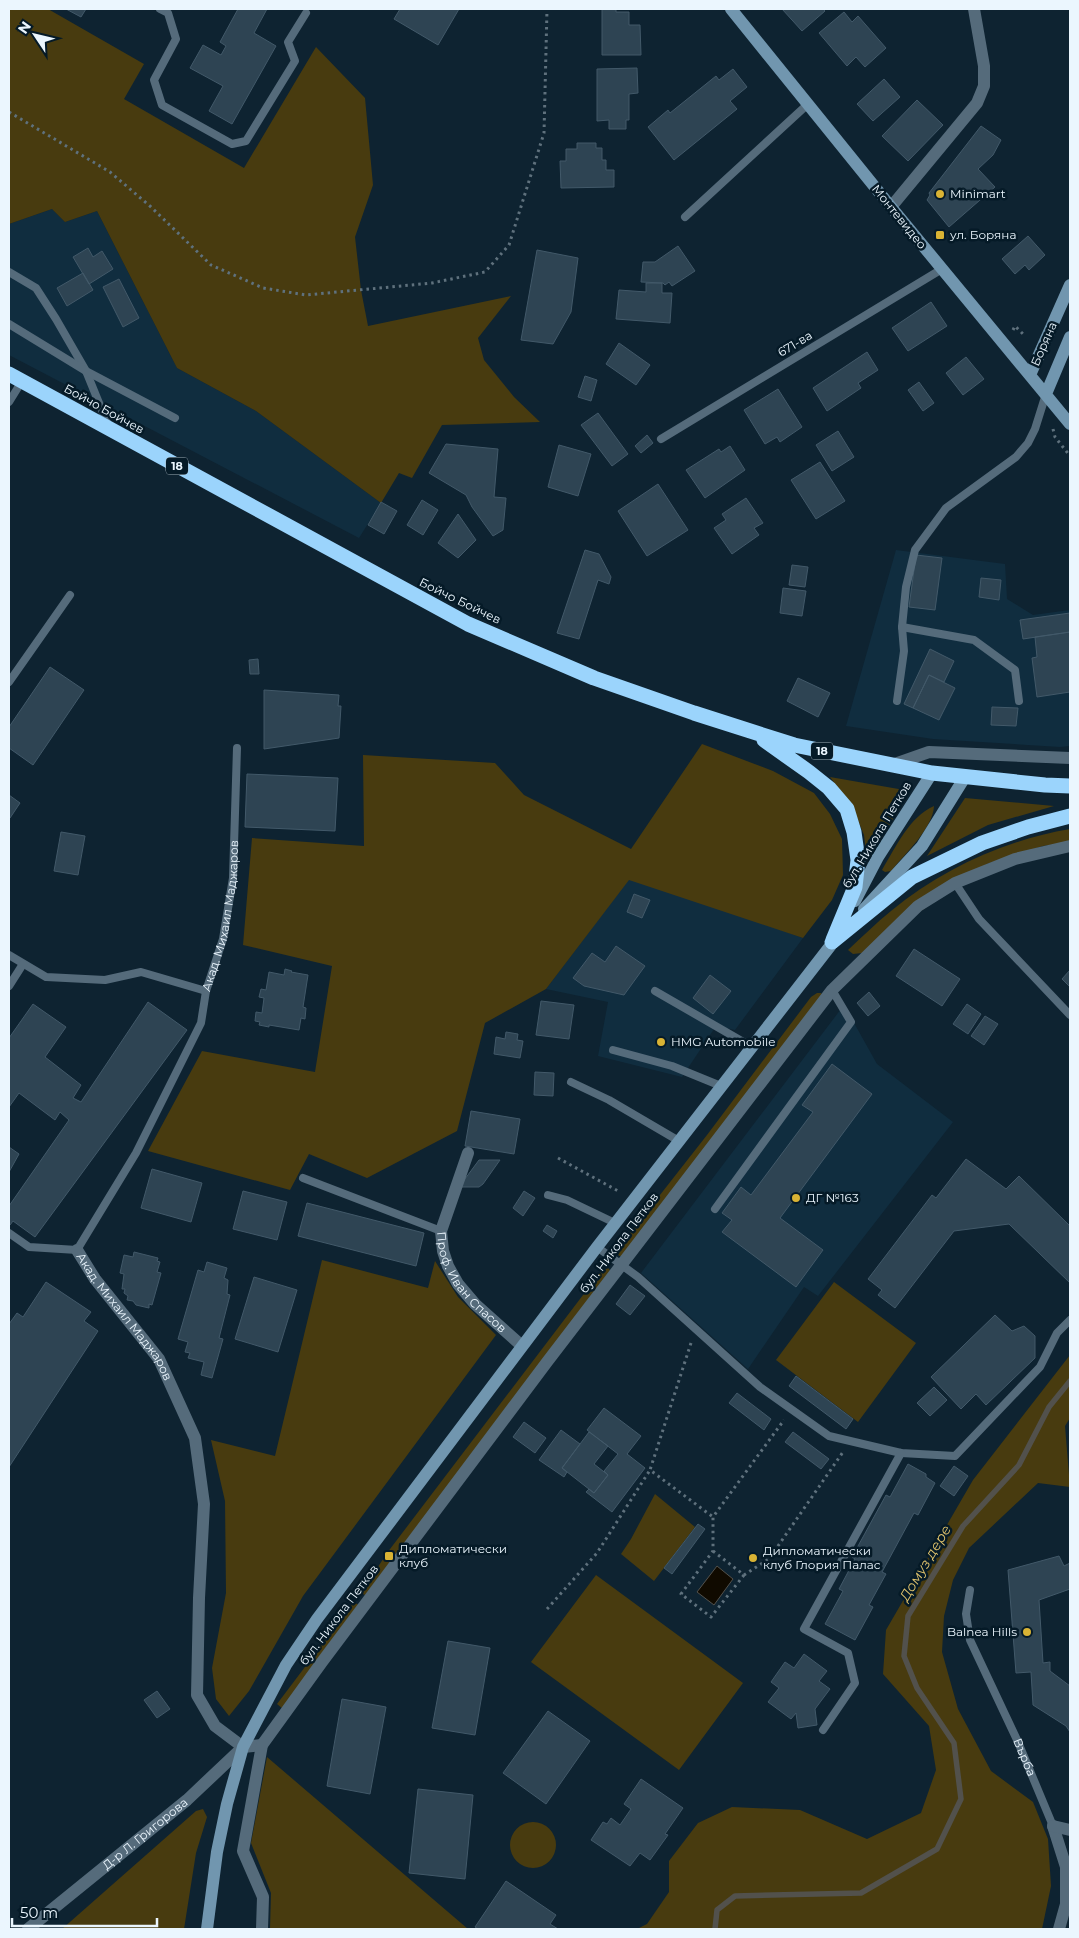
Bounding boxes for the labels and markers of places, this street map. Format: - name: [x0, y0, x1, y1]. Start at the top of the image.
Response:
- place label: Minimart: [950, 186, 1006, 201]
- marker: Minimart: [934, 188, 946, 200]
- place label: ул. Боряна: [949, 227, 1016, 242]
- marker: ул. Боряна: [934, 229, 946, 241]
- place label: HMG Automobile: [671, 1034, 775, 1049]
- marker: HMG Automobile: [655, 1036, 667, 1048]
- place label: ДГ №163: [806, 1190, 859, 1205]
- marker: ДГ №163: [790, 1192, 802, 1204]
- place label: Дипломатически клуб: [399, 1541, 507, 1570]
- place label: Дипломатически клуб Глория Палас: [763, 1543, 881, 1572]
- marker: Дипломатически клуб: [383, 1550, 395, 1562]
- marker: Дипломатически клуб Глория Палас: [747, 1552, 759, 1564]
- place label: Balnea Hills: [947, 1624, 1017, 1639]
- marker: Balnea Hills: [1021, 1626, 1033, 1638]

